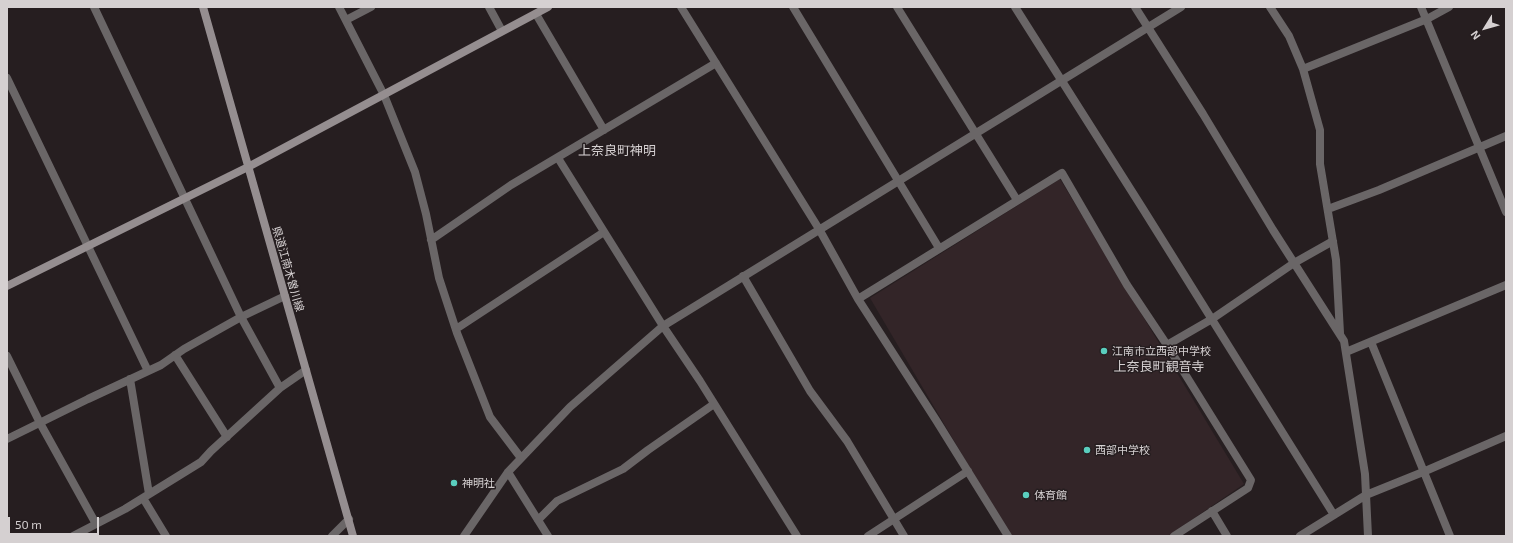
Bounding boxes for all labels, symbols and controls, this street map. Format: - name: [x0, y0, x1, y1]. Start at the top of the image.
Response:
- north arrow: [1465, 8, 1505, 48]
- text: N: [1467, 28, 1483, 43]
- district label: 上奈良町神明: [578, 143, 656, 159]
- street label: 県道江南木曽川線: [270, 225, 306, 313]
- place label: 江南市立西部中学校: [1112, 344, 1211, 358]
- marker: 江南市立西部中学校: [1099, 346, 1109, 356]
- district label: 上奈良町観音寺: [1114, 359, 1204, 375]
- place label: 西部中学校: [1095, 443, 1150, 457]
- marker: 西部中学校: [1082, 445, 1092, 455]
- place label: 神明社: [462, 476, 495, 490]
- marker: 神明社: [449, 478, 459, 488]
- place label: 体育館: [1034, 488, 1067, 502]
- marker: 体育館: [1021, 490, 1031, 500]
- scale bar: [10, 509, 101, 535]
- text: 50 m: [15, 517, 42, 531]

